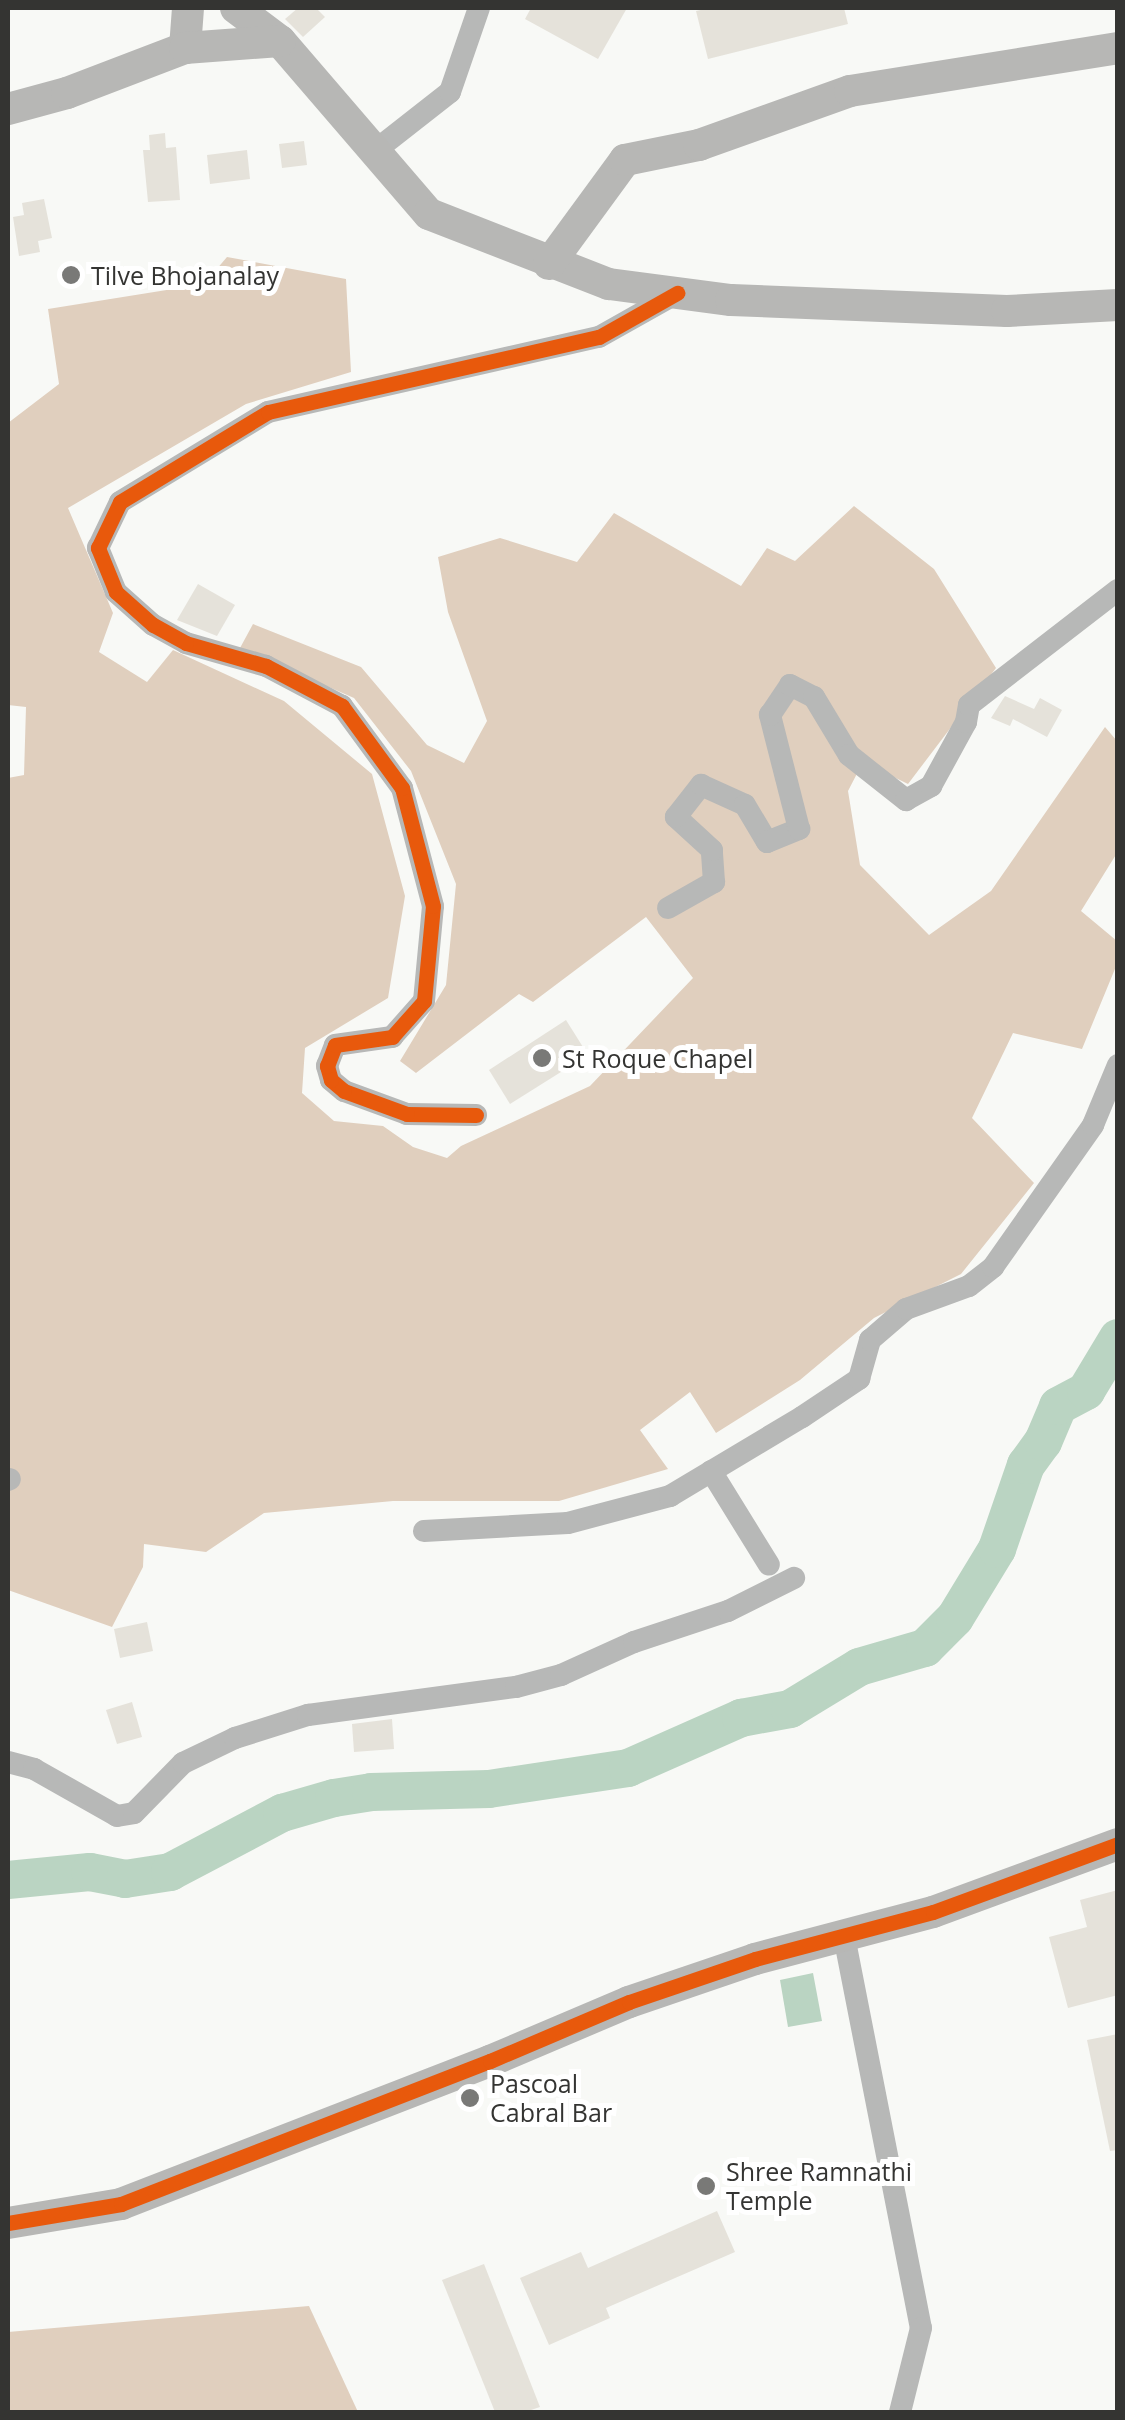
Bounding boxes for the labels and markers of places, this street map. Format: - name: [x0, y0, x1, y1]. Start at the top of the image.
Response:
- place label: Tilve Bhojanalay: [91, 260, 279, 290]
- marker: Tilve Bhojanalay: [60, 264, 82, 286]
- place label: St Roque Chapel: [562, 1043, 753, 1073]
- marker: St Roque Chapel: [531, 1047, 553, 1069]
- place label: Pascoal Cabral Bar: [490, 2069, 612, 2128]
- marker: Pascoal Cabral Bar: [459, 2087, 481, 2109]
- place label: Shree Ramnathi Temple: [726, 2157, 912, 2216]
- marker: Shree Ramnathi Temple: [695, 2175, 717, 2197]

